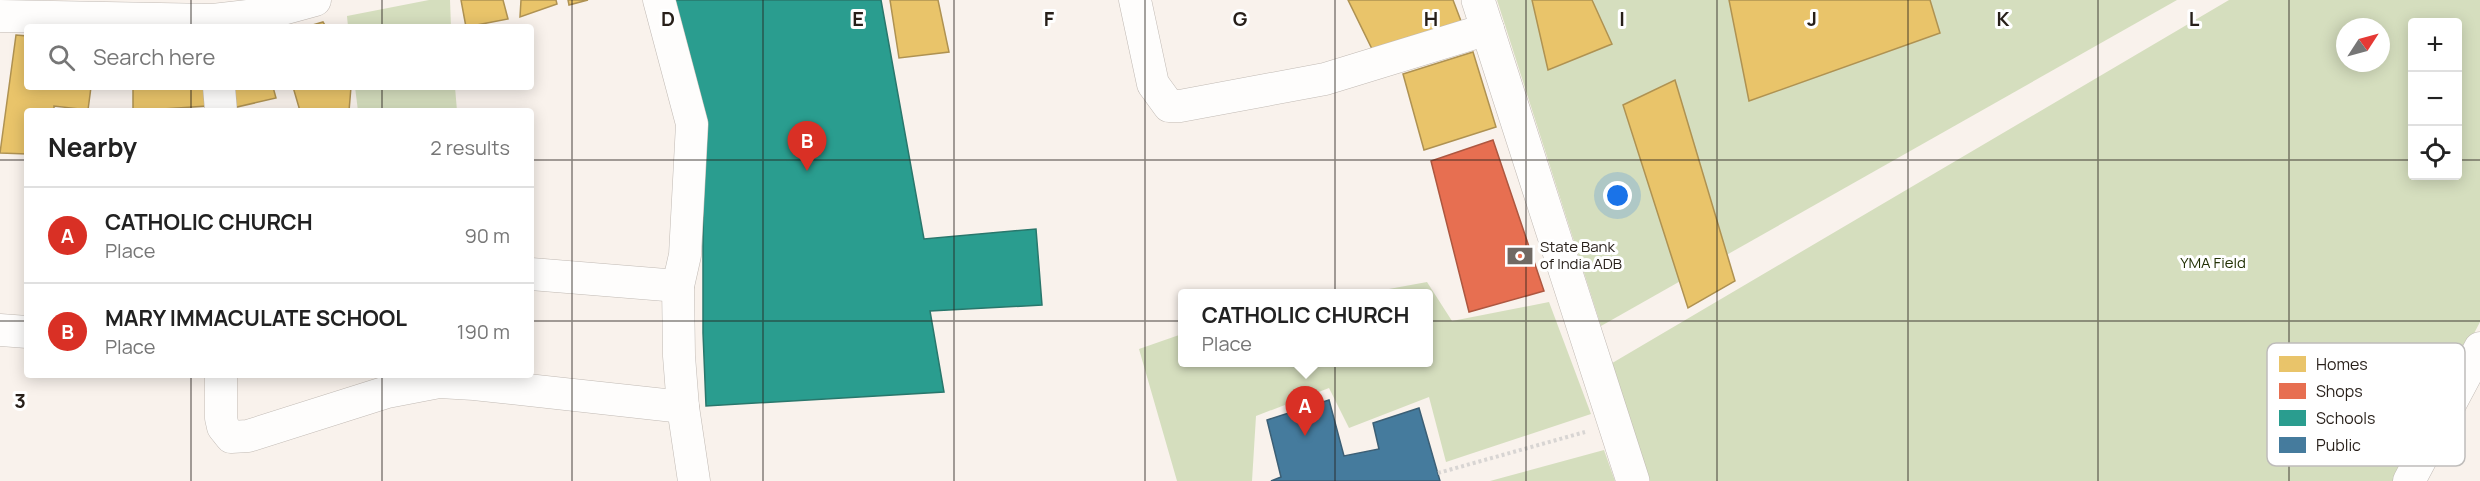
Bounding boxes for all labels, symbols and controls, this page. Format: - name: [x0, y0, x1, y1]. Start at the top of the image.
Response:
- text: D: [661, 5, 675, 32]
- text: E: [852, 5, 864, 32]
- text: F: [1044, 5, 1055, 32]
- text: G: [1233, 5, 1248, 32]
- text: H: [1424, 5, 1438, 32]
- text: I: [1619, 5, 1625, 32]
- text: J: [1807, 5, 1817, 32]
- text: K: [1997, 5, 2010, 32]
- text: L: [2189, 5, 2200, 32]
- north arrow: [2336, 18, 2390, 72]
- map controls: [2408, 18, 2462, 180]
- button: +: [2408, 18, 2462, 72]
- search box: [24, 24, 534, 90]
- icon: search: [45, 41, 78, 74]
- text: Search here: [93, 42, 215, 72]
- button: −: [2408, 72, 2462, 126]
- pin: B: [788, 122, 826, 171]
- button: locate: [2408, 126, 2462, 180]
- text: Nearby: [48, 129, 137, 165]
- text: 2 results: [430, 134, 510, 161]
- your location: [1603, 181, 1632, 210]
- text: CATHOLIC CHURCH: [105, 207, 313, 237]
- text: A: [61, 222, 74, 249]
- text: 90 m: [464, 222, 510, 249]
- place label: State Bank of India ADB: [1540, 236, 1622, 274]
- text: Place: [105, 237, 155, 264]
- bank icon: State Bank of India ADB: [1505, 241, 1535, 271]
- park label: YMA Field: [2180, 252, 2246, 273]
- popup: [1178, 289, 1433, 367]
- text: CATHOLIC CHURCH: [1202, 300, 1409, 330]
- text: MARY IMMACULATE SCHOOL: [105, 303, 407, 333]
- text: B: [61, 318, 74, 345]
- text: 190 m: [457, 318, 510, 345]
- text: Place: [1202, 330, 1252, 357]
- text: Place: [105, 333, 155, 360]
- legend: [2267, 343, 2465, 466]
- text: Homes: [2316, 353, 2368, 375]
- text: Shops: [2316, 380, 2363, 402]
- pin: A: [1286, 386, 1324, 436]
- text: 3: [14, 387, 26, 414]
- text: Schools: [2316, 407, 2375, 429]
- text: Public: [2316, 434, 2361, 456]

